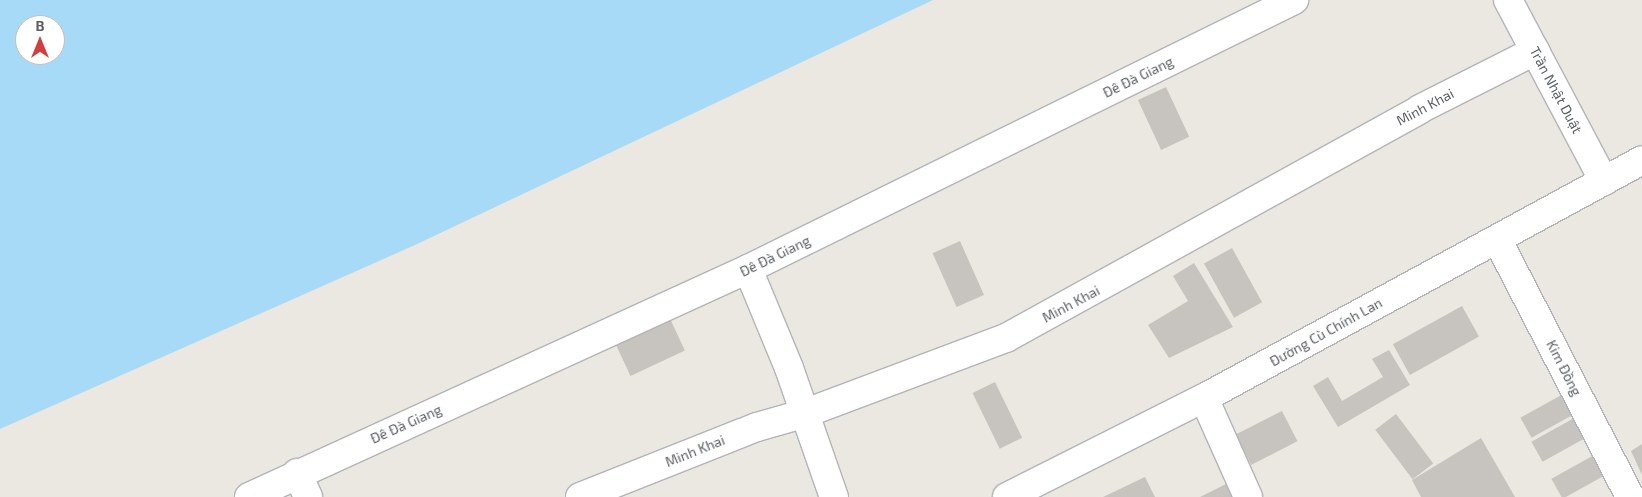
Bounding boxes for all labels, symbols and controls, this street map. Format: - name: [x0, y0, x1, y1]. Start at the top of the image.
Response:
- north arrow: [15, 15, 65, 65]
- text: B: [36, 17, 44, 34]
- street label: Trần Nhật Duật: [1526, 44, 1586, 136]
- street label: Đê Đà Giang: [1100, 53, 1176, 101]
- street label: Minh Khai: [1393, 85, 1457, 129]
- street label: Đê Đà Giang: [737, 232, 813, 280]
- street label: Minh Khai: [1039, 282, 1103, 326]
- street label: Đường Cù Chính Lan: [1267, 294, 1385, 370]
- street label: Kim Đồng: [1543, 337, 1585, 399]
- street label: Đê Đà Giang: [368, 401, 444, 447]
- street label: Minh Khai: [663, 431, 727, 471]

